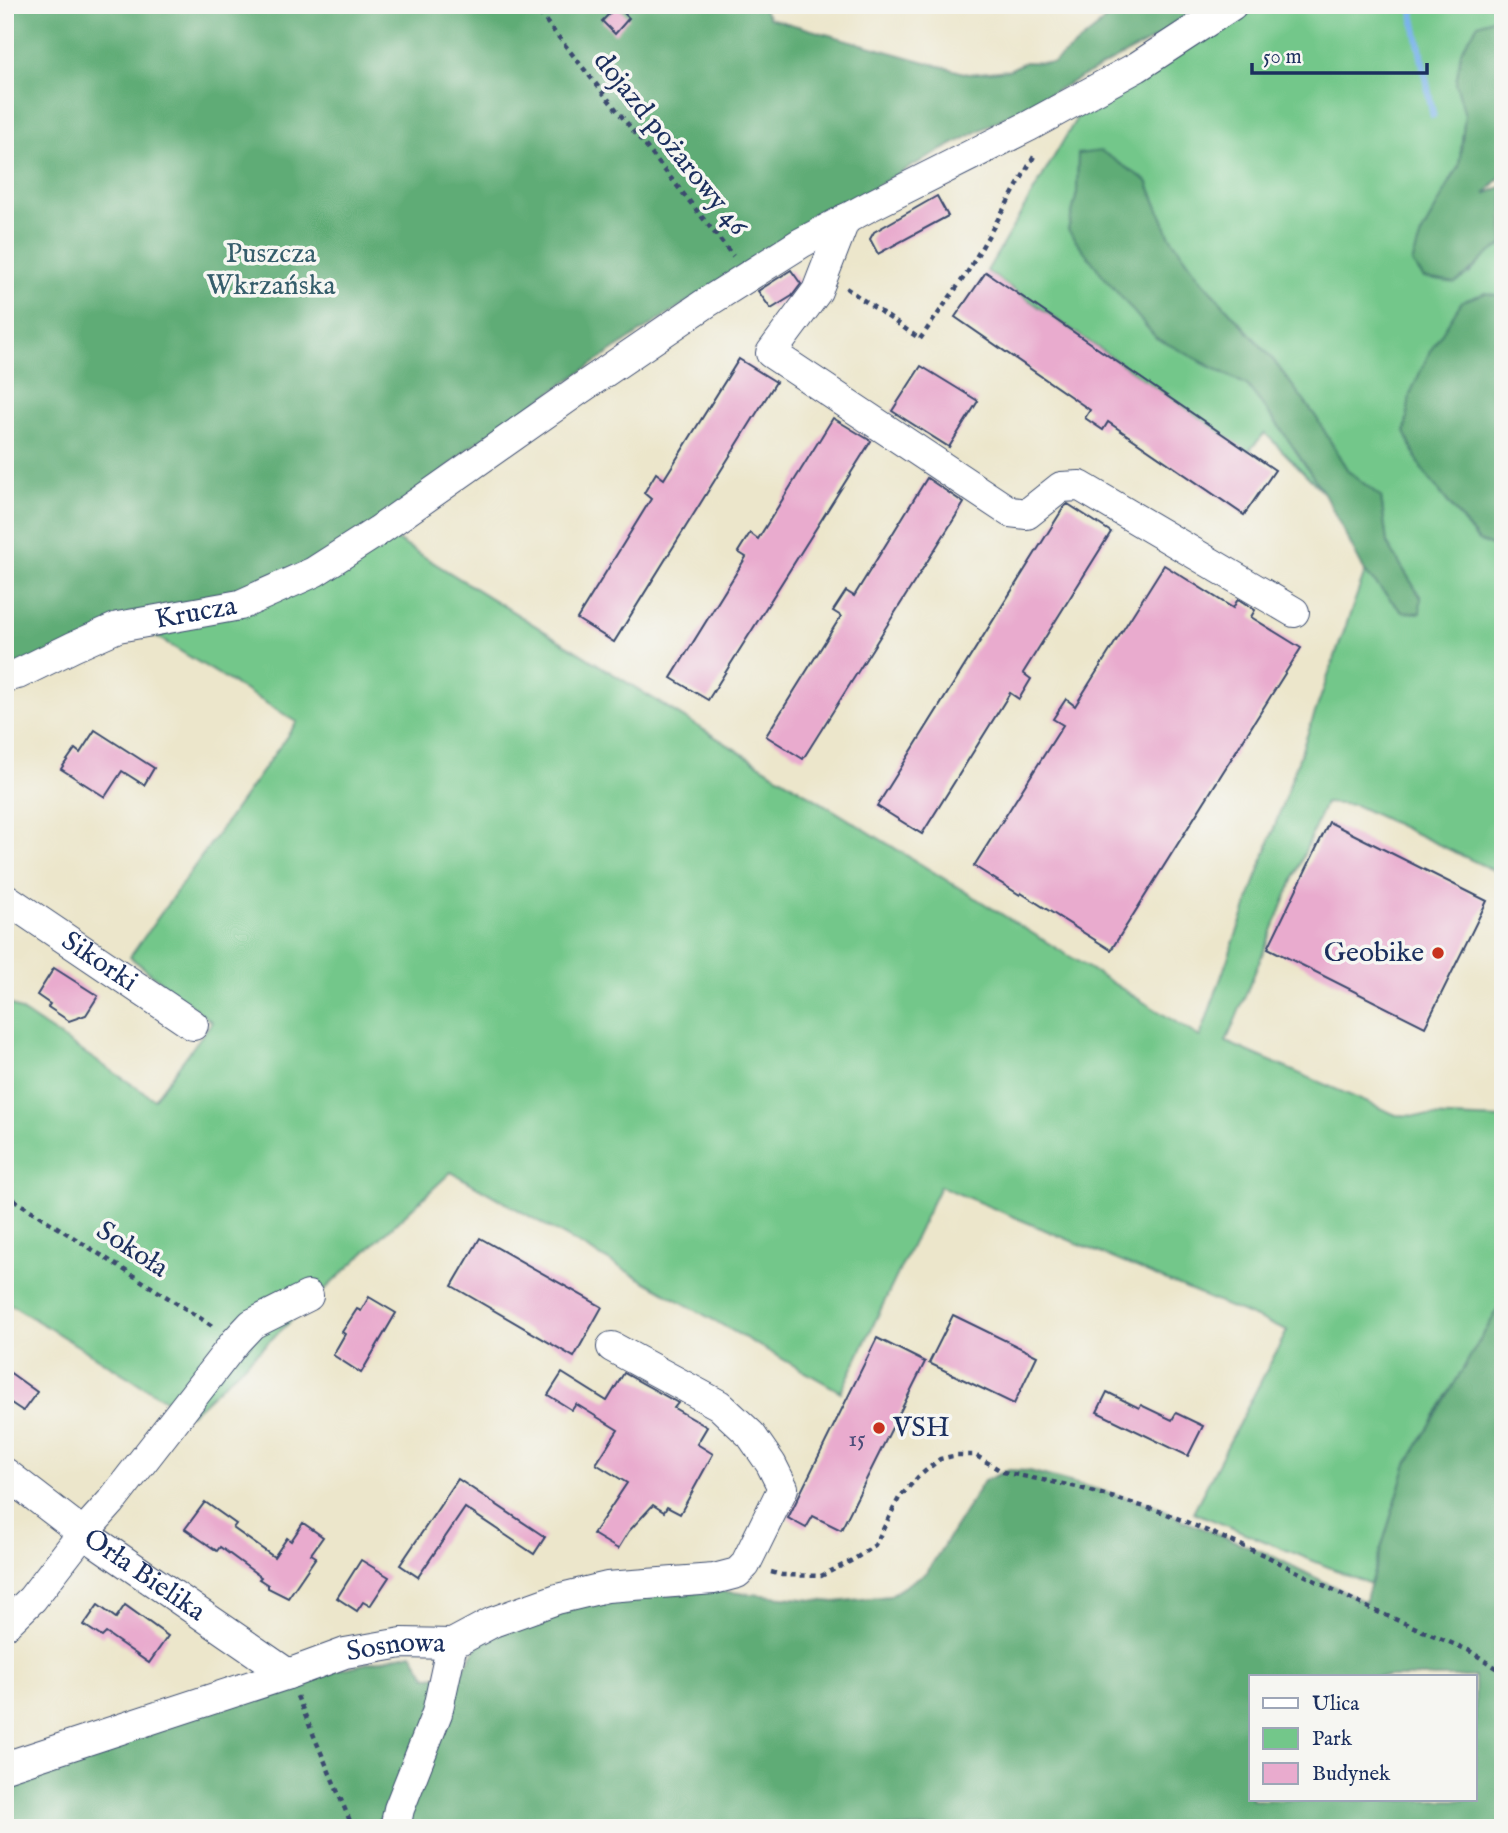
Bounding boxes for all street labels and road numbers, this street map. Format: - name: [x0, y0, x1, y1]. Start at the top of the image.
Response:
- street label: dojazd pożarowy 46: [585, 45, 756, 244]
- street label: Krucza: [152, 588, 240, 637]
- street label: Sikorki: [55, 924, 144, 1000]
- street label: Sokoła: [89, 1214, 175, 1287]
- street label: Orła Bielika: [77, 1521, 213, 1630]
- street label: Sosnowa: [344, 1625, 446, 1670]

